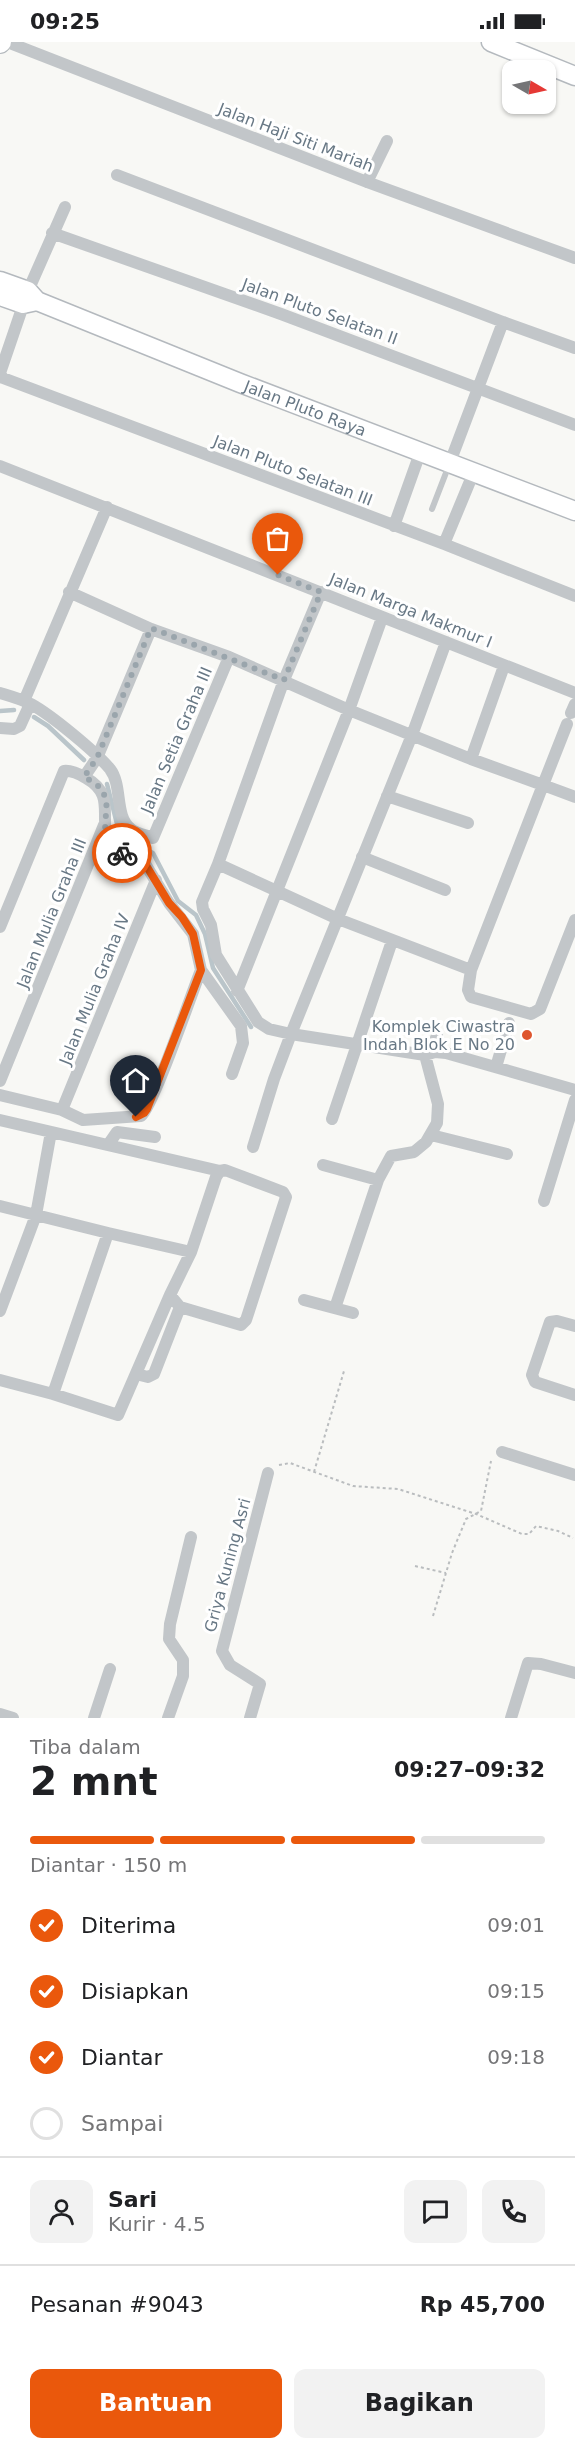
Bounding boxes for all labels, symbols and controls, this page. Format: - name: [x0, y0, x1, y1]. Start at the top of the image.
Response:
- text: 09:25: [30, 9, 100, 34]
- north arrow: [502, 60, 556, 114]
- map controls: [502, 60, 556, 114]
- street label: Jalan Haji Siti Mariah: [215, 99, 376, 176]
- street label: Jalan Pluto Selatan II: [238, 274, 400, 349]
- street label: Jalan Pluto Raya: [240, 376, 369, 440]
- street label: Jalan Pluto Selatan III: [210, 431, 375, 510]
- pin: [252, 513, 303, 575]
- icon: bag: [261, 522, 294, 555]
- street label: Jalan Marga Makmur I: [326, 569, 495, 652]
- street label: Jalan Setia Graha III: [137, 664, 216, 817]
- courier: [92, 823, 152, 883]
- street label: Jalan Mulia Graha III: [12, 836, 90, 992]
- icon: bike: [106, 837, 139, 870]
- street label: Jalan Mulia Graha IV: [55, 911, 133, 1068]
- place label: Komplek Ciwastra Indah Blok E No 20: [363, 1017, 515, 1054]
- marker: Komplek Ciwastra Indah Blok E No 20: [520, 1028, 534, 1042]
- pin: [110, 1055, 161, 1117]
- icon: home: [119, 1064, 152, 1097]
- street label: Griya Kuning Asri: [200, 1496, 255, 1634]
- text: Tiba dalam: [30, 1735, 141, 1759]
- text: 09:27–09:32: [394, 1757, 545, 1782]
- text: 2 mnt: [30, 1759, 158, 1804]
- text: Diantar · 150 m: [30, 1853, 187, 1877]
- icon: check: [30, 1909, 63, 1942]
- text: Diterima: [81, 1913, 176, 1938]
- text: 09:01: [487, 1913, 545, 1937]
- icon: check: [30, 1975, 63, 2008]
- text: Disiapkan: [81, 1979, 189, 2004]
- text: 09:15: [487, 1979, 545, 2003]
- icon: check: [30, 2041, 63, 2074]
- text: Diantar: [81, 2045, 163, 2070]
- text: 09:18: [487, 2045, 545, 2069]
- text: Sampai: [81, 2111, 163, 2136]
- button: person: [30, 2180, 93, 2243]
- button: chat: [404, 2180, 467, 2243]
- button: phone: [482, 2180, 545, 2243]
- text: Sari: [108, 2187, 157, 2212]
- text: Kurir · 4.5: [108, 2212, 206, 2236]
- text: Pesanan #9043: [30, 2292, 204, 2317]
- text: Rp 45,700: [420, 2292, 545, 2317]
- button: Bantuan: [30, 2369, 282, 2438]
- button: Bagikan: [294, 2369, 545, 2438]

